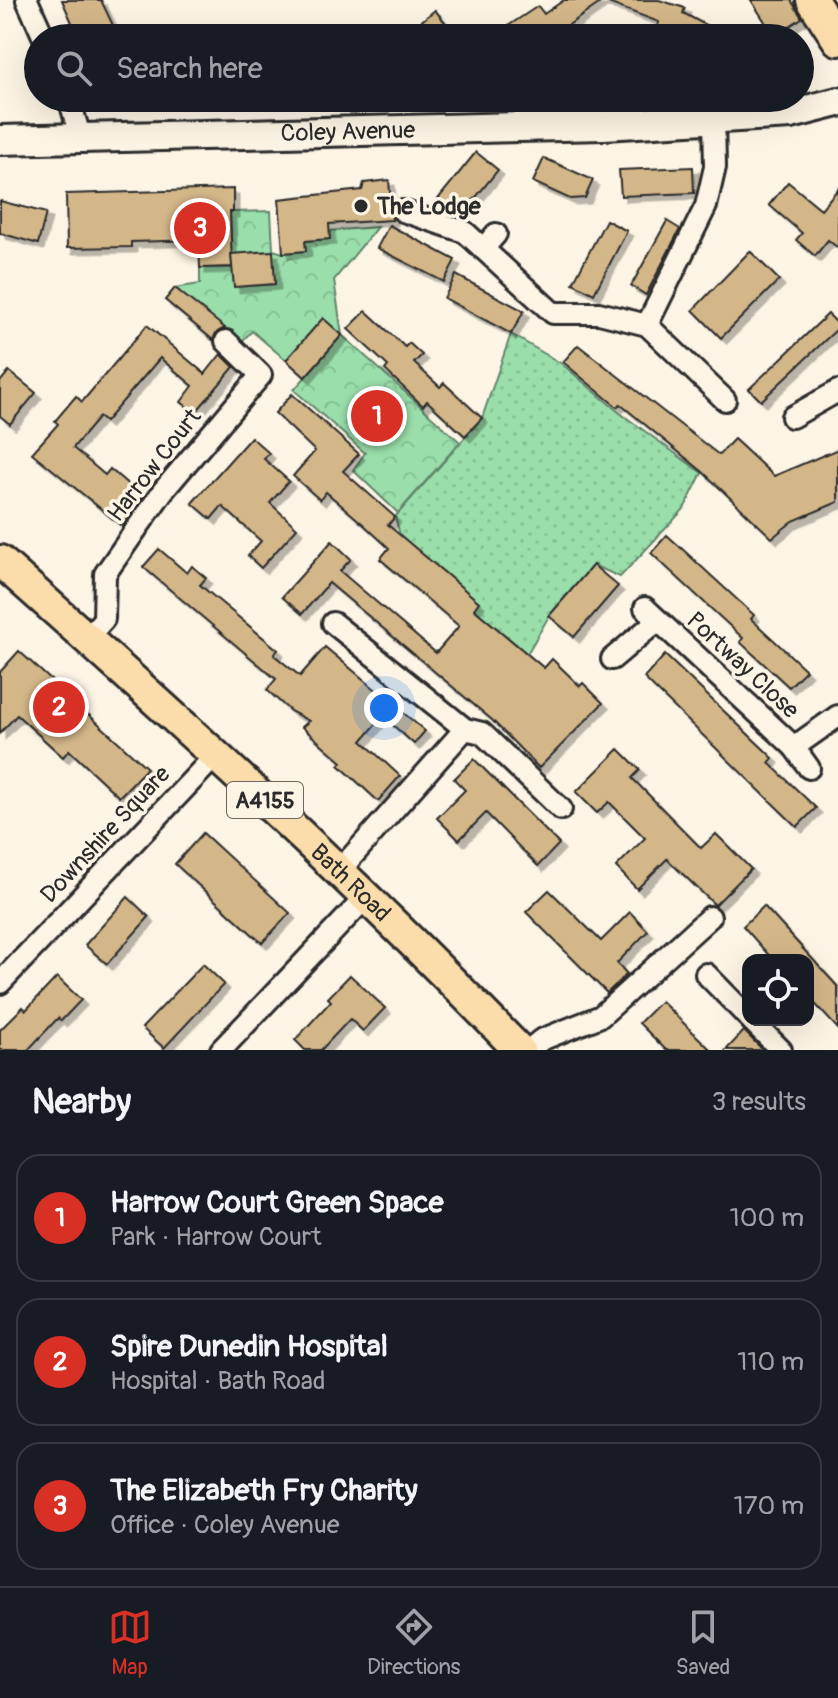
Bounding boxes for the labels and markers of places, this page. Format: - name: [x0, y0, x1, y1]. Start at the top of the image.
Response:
- place label: The Lodge: [376, 192, 482, 221]
- marker: The Lodge: [352, 197, 370, 215]
- pin: 3: [174, 198, 226, 258]
- pin: 1: [351, 386, 403, 446]
- pin: 2: [33, 677, 85, 737]

